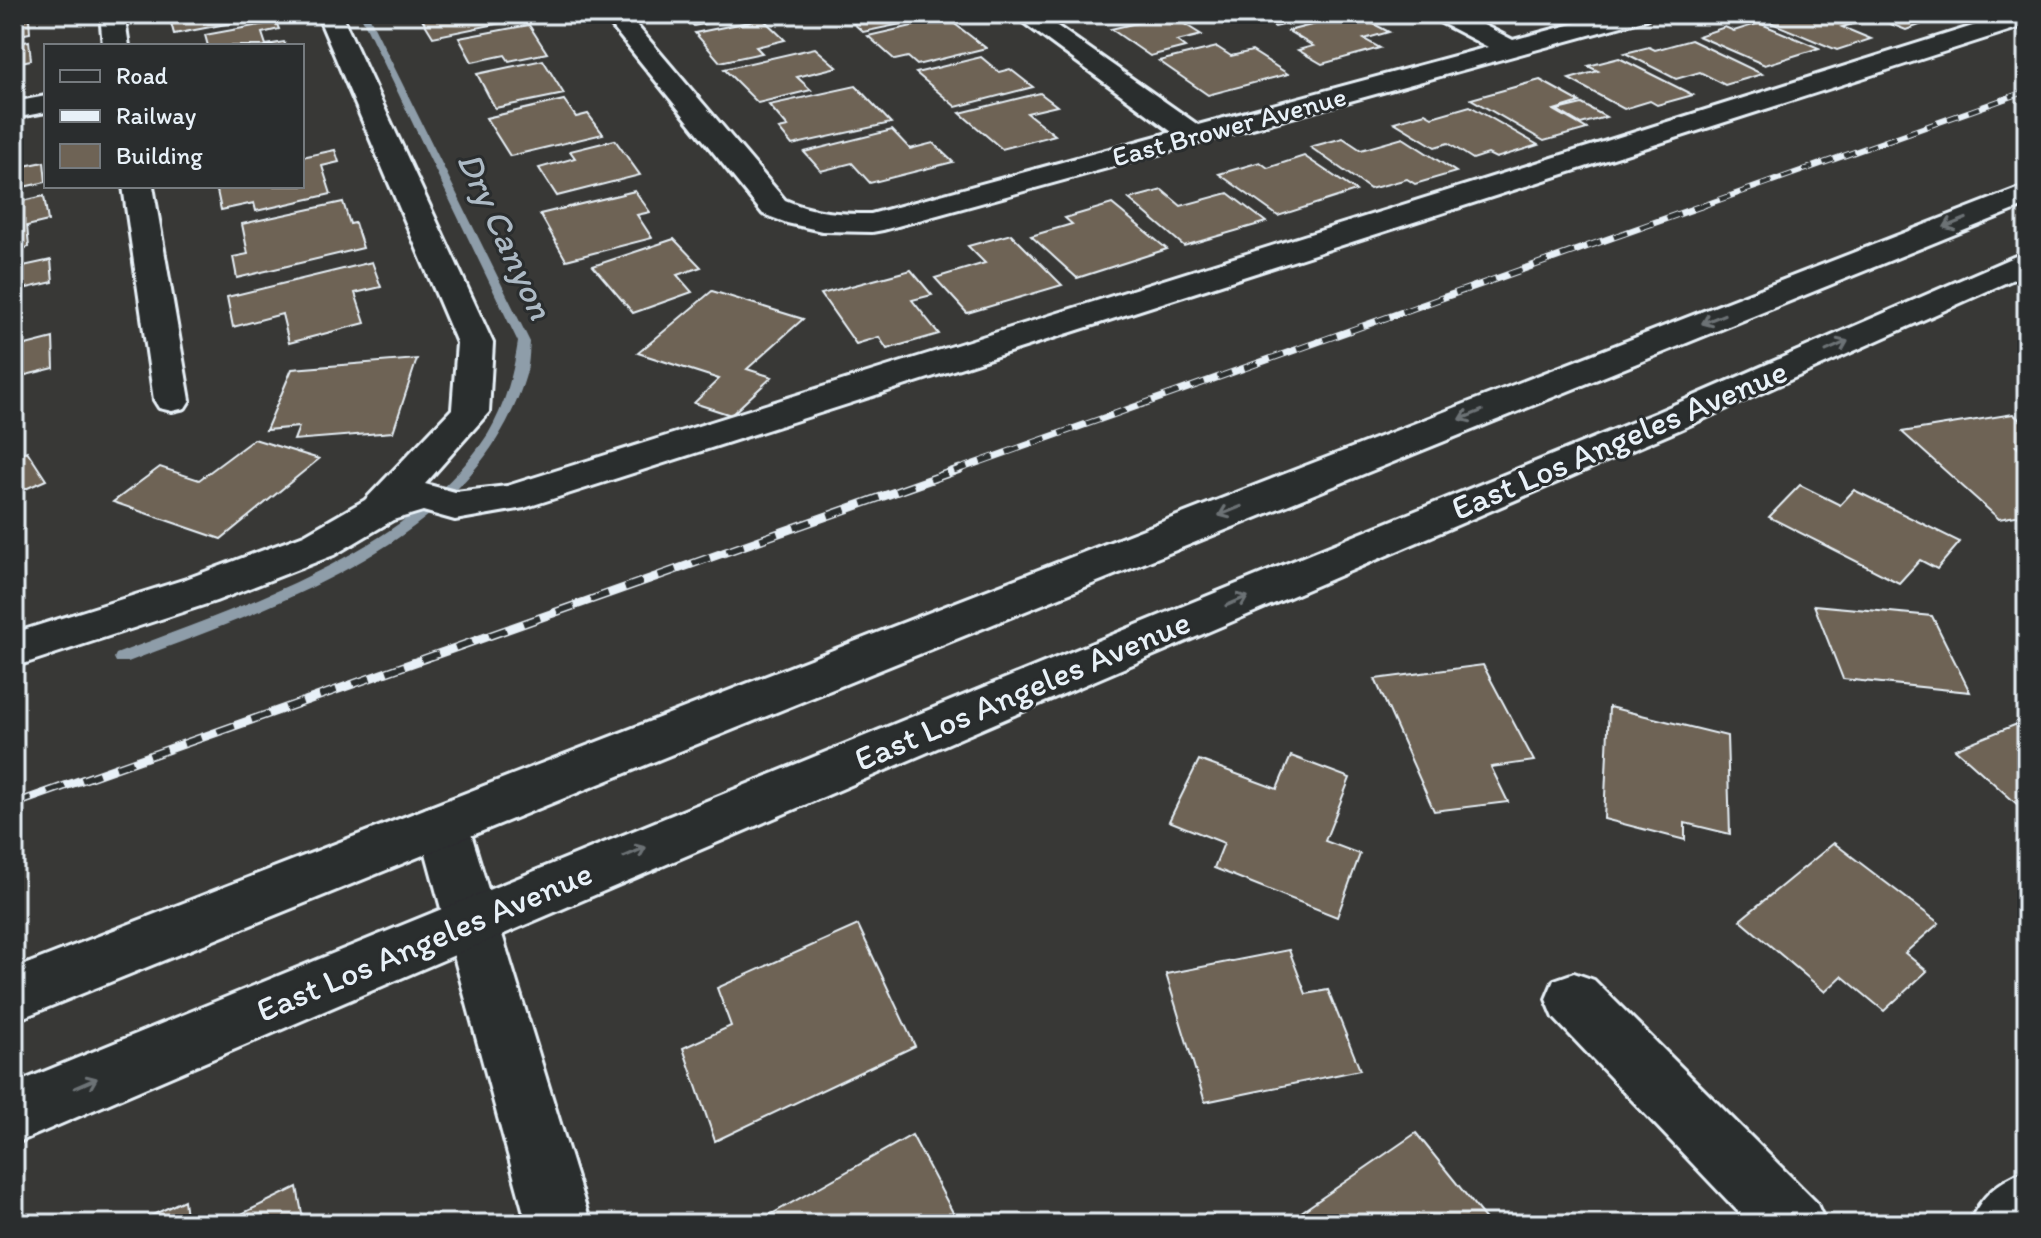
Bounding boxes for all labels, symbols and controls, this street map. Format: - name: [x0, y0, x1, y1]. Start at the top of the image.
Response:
- legend: [44, 44, 304, 188]
- text: Road: [116, 61, 168, 90]
- street label: East Brower Avenue: [1108, 78, 1350, 174]
- text: Railway: [116, 101, 197, 130]
- text: Building: [116, 141, 203, 170]
- water label: Dry Canyon: [448, 145, 563, 326]
- one-way arrow: [1943, 217, 1968, 231]
- one-way arrow: [1701, 313, 1726, 327]
- one-way arrow: [1824, 337, 1848, 352]
- street label: East Los Angeles Avenue: [1445, 350, 1793, 529]
- one-way arrow: [1459, 409, 1484, 423]
- one-way arrow: [1218, 505, 1243, 519]
- one-way arrow: [1224, 592, 1249, 607]
- street label: East Los Angeles Avenue: [848, 601, 1196, 780]
- one-way arrow: [622, 844, 647, 858]
- street label: East Los Angeles Avenue: [250, 852, 598, 1031]
- one-way arrow: [73, 1075, 98, 1090]

